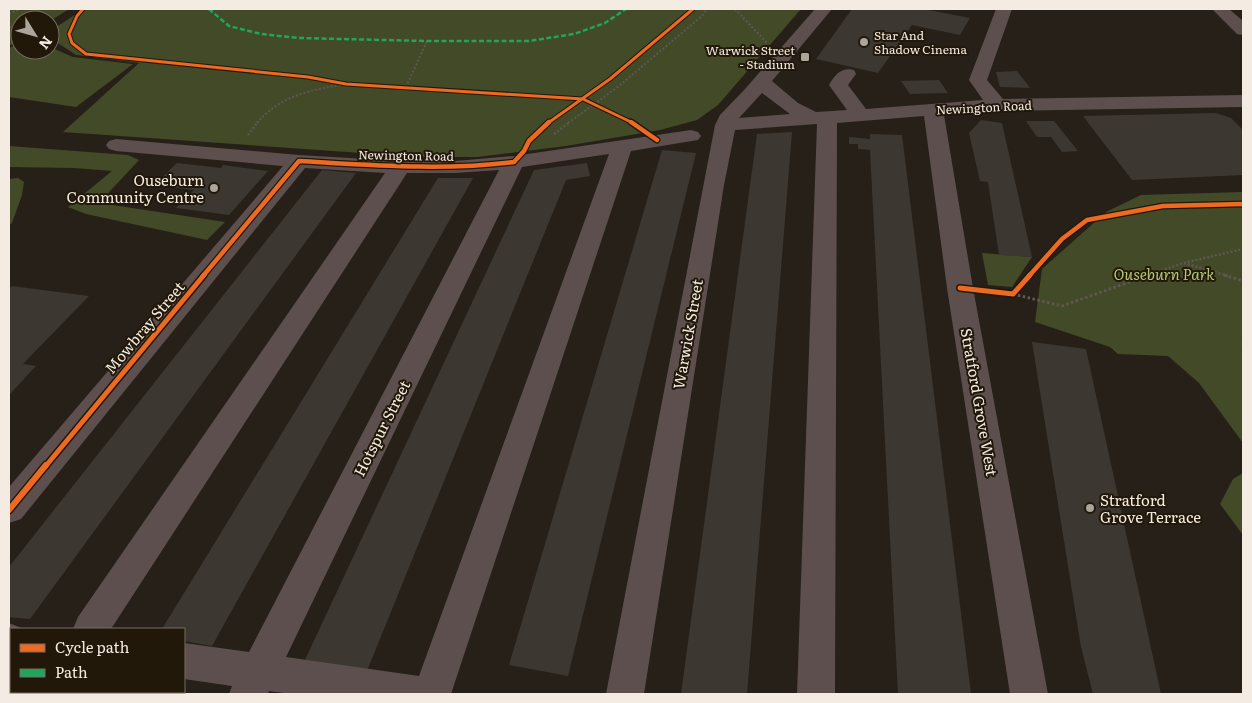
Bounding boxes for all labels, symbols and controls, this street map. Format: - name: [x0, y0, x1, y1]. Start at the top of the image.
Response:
- north arrow: [10, 10, 60, 60]
- place label: Star And Shadow Cinema: [874, 26, 967, 58]
- text: N: [35, 33, 58, 54]
- marker: Star And Shadow Cinema: [858, 36, 870, 48]
- place label: Warwick Street - Stadium: [706, 41, 795, 73]
- marker: Warwick Street - Stadium: [799, 51, 811, 63]
- street label: Newington Road: [936, 95, 1033, 118]
- street label: Newington Road: [358, 145, 455, 165]
- place label: Ouseburn Community Centre: [67, 168, 204, 208]
- marker: Ouseburn Community Centre: [208, 182, 220, 194]
- park label: Ouseburn Park: [1114, 262, 1215, 285]
- street label: Mowbray Street: [99, 276, 189, 378]
- street label: Warwick Street: [666, 277, 708, 391]
- street label: Stratford Grove West: [956, 326, 1004, 478]
- street label: Hotspur Street: [347, 376, 415, 480]
- place label: Stratford Grove Terrace: [1100, 488, 1201, 528]
- marker: Stratford Grove Terrace: [1084, 502, 1096, 514]
- legend: [10, 628, 185, 693]
- text: Cycle path: [55, 635, 130, 658]
- text: Path: [55, 660, 88, 683]

